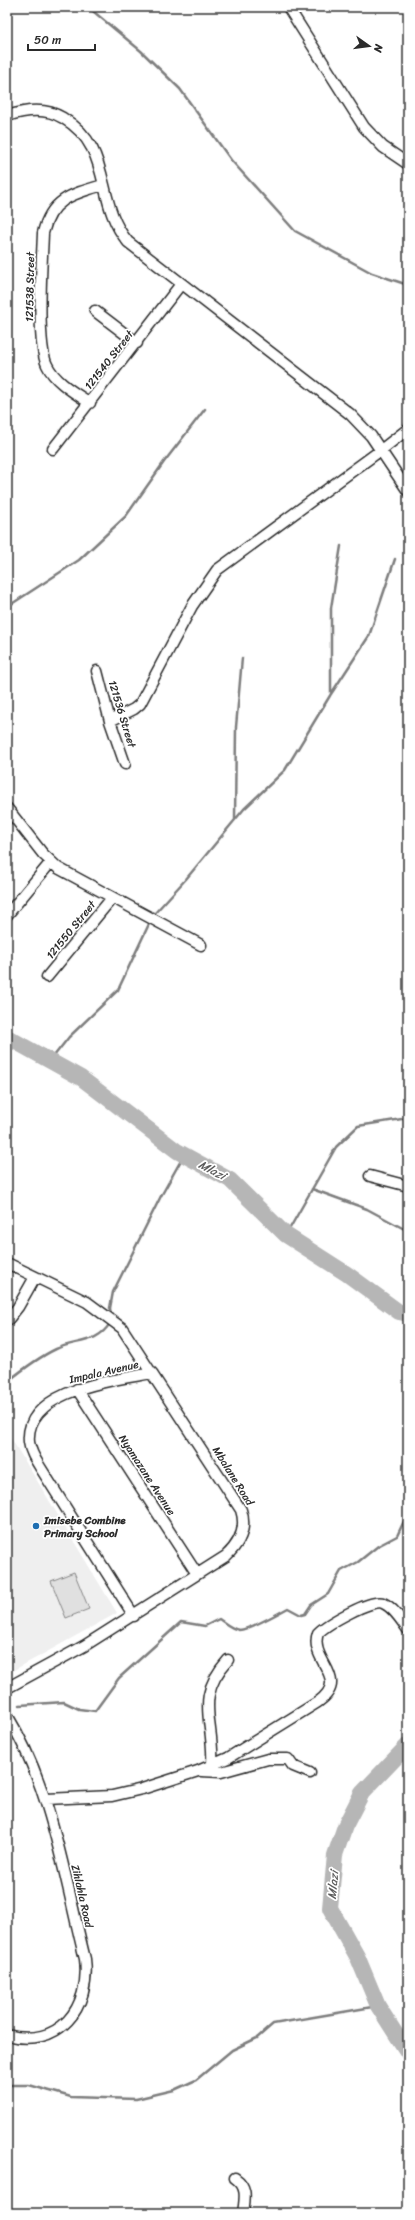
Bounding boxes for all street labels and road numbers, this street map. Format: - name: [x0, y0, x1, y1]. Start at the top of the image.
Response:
- street label: 121538 Street: [20, 251, 40, 322]
- street label: 121540 Street: [80, 326, 139, 394]
- street label: 121536 Street: [103, 678, 141, 751]
- street label: 121550 Street: [41, 896, 101, 964]
- street label: Impala Avenue: [66, 1355, 141, 1389]
- street label: Nyamazane Avenue: [114, 1431, 181, 1520]
- street label: Mbalane Road: [207, 1443, 259, 1510]
- street label: Zihlahla Road: [66, 1863, 99, 1931]

